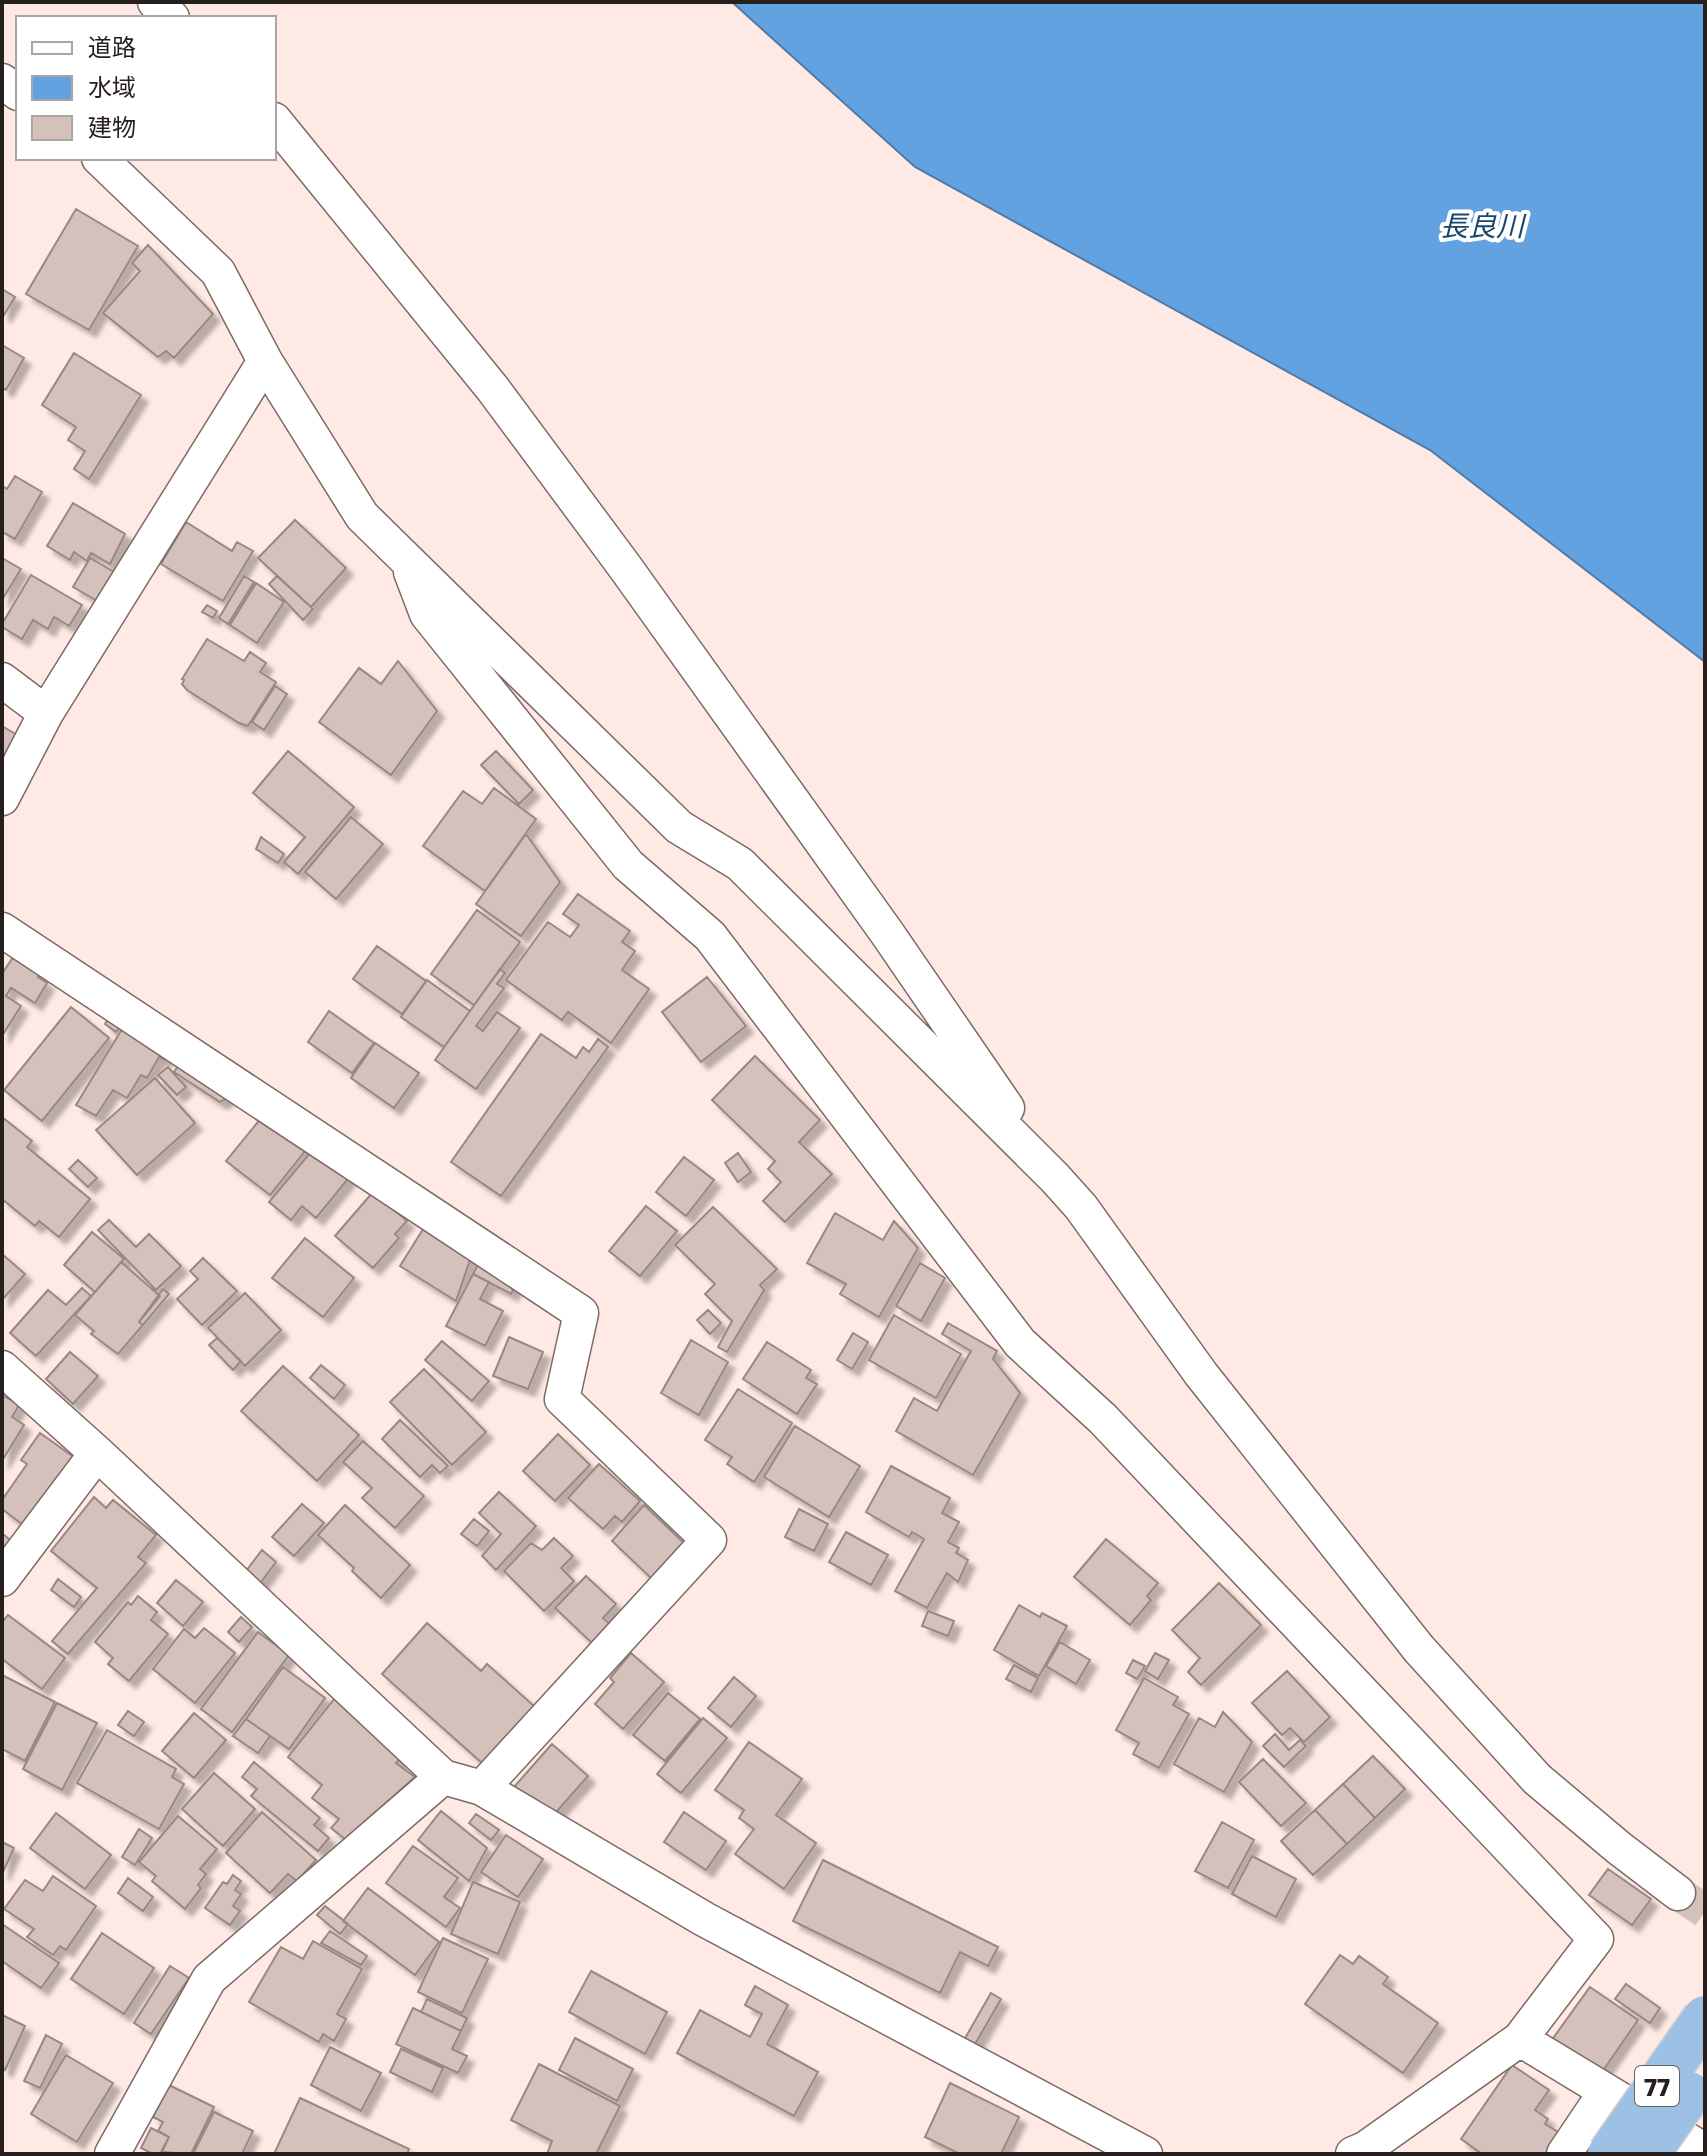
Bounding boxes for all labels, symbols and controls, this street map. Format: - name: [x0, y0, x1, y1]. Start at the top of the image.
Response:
- legend: [16, 16, 276, 160]
- text: 道路: [88, 32, 136, 61]
- text: 水域: [88, 72, 136, 101]
- text: 建物: [88, 112, 136, 141]
- water label: 長良川: [1440, 209, 1527, 242]
- road number: 77: [1635, 2066, 1679, 2106]

